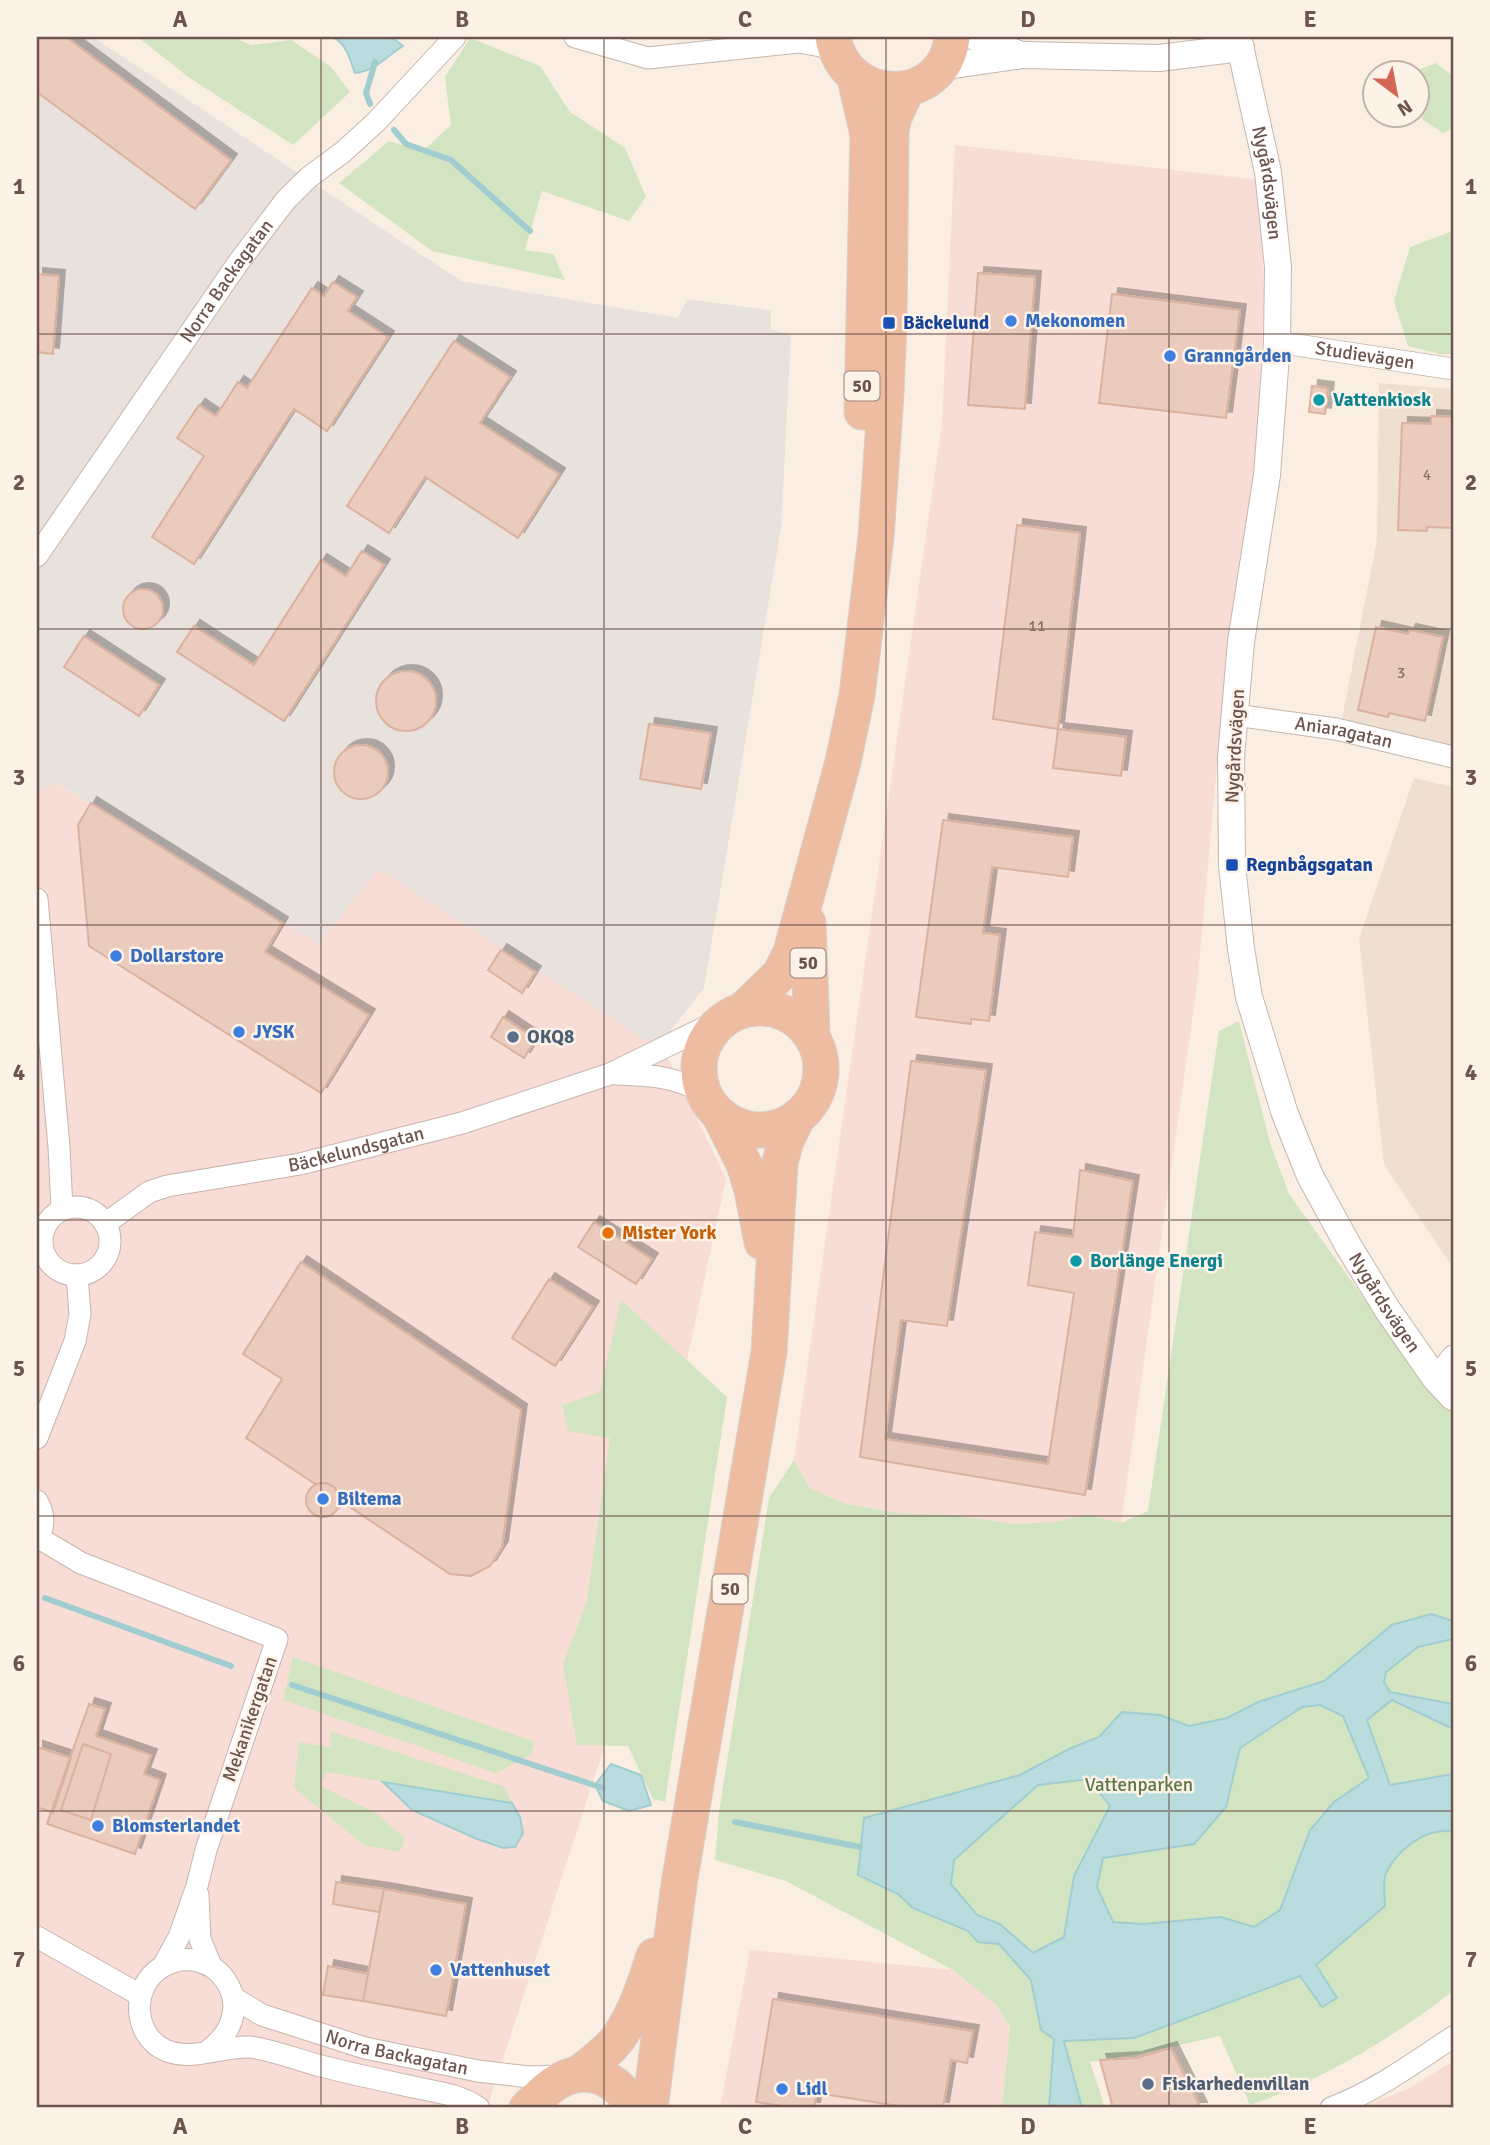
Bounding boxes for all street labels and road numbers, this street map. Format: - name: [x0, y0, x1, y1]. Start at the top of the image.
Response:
- street label: Nygårdsvägen: [1246, 124, 1287, 241]
- street label: Norra Backagatan: [175, 215, 279, 347]
- street label: Studievägen: [1314, 336, 1416, 375]
- road number: 50: [844, 372, 880, 400]
- street label: Nygårdsvägen: [1220, 688, 1250, 804]
- street label: Aniaragatan: [1293, 711, 1395, 754]
- road number: 50: [790, 948, 826, 978]
- street label: Bäckelundsgatan: [286, 1121, 427, 1178]
- street label: Nygårdsvägen: [1343, 1248, 1426, 1357]
- road number: 50: [712, 1574, 748, 1604]
- street label: Mekanikergatan: [217, 1653, 283, 1785]
- street label: Norra Backagatan: [322, 2024, 470, 2081]

